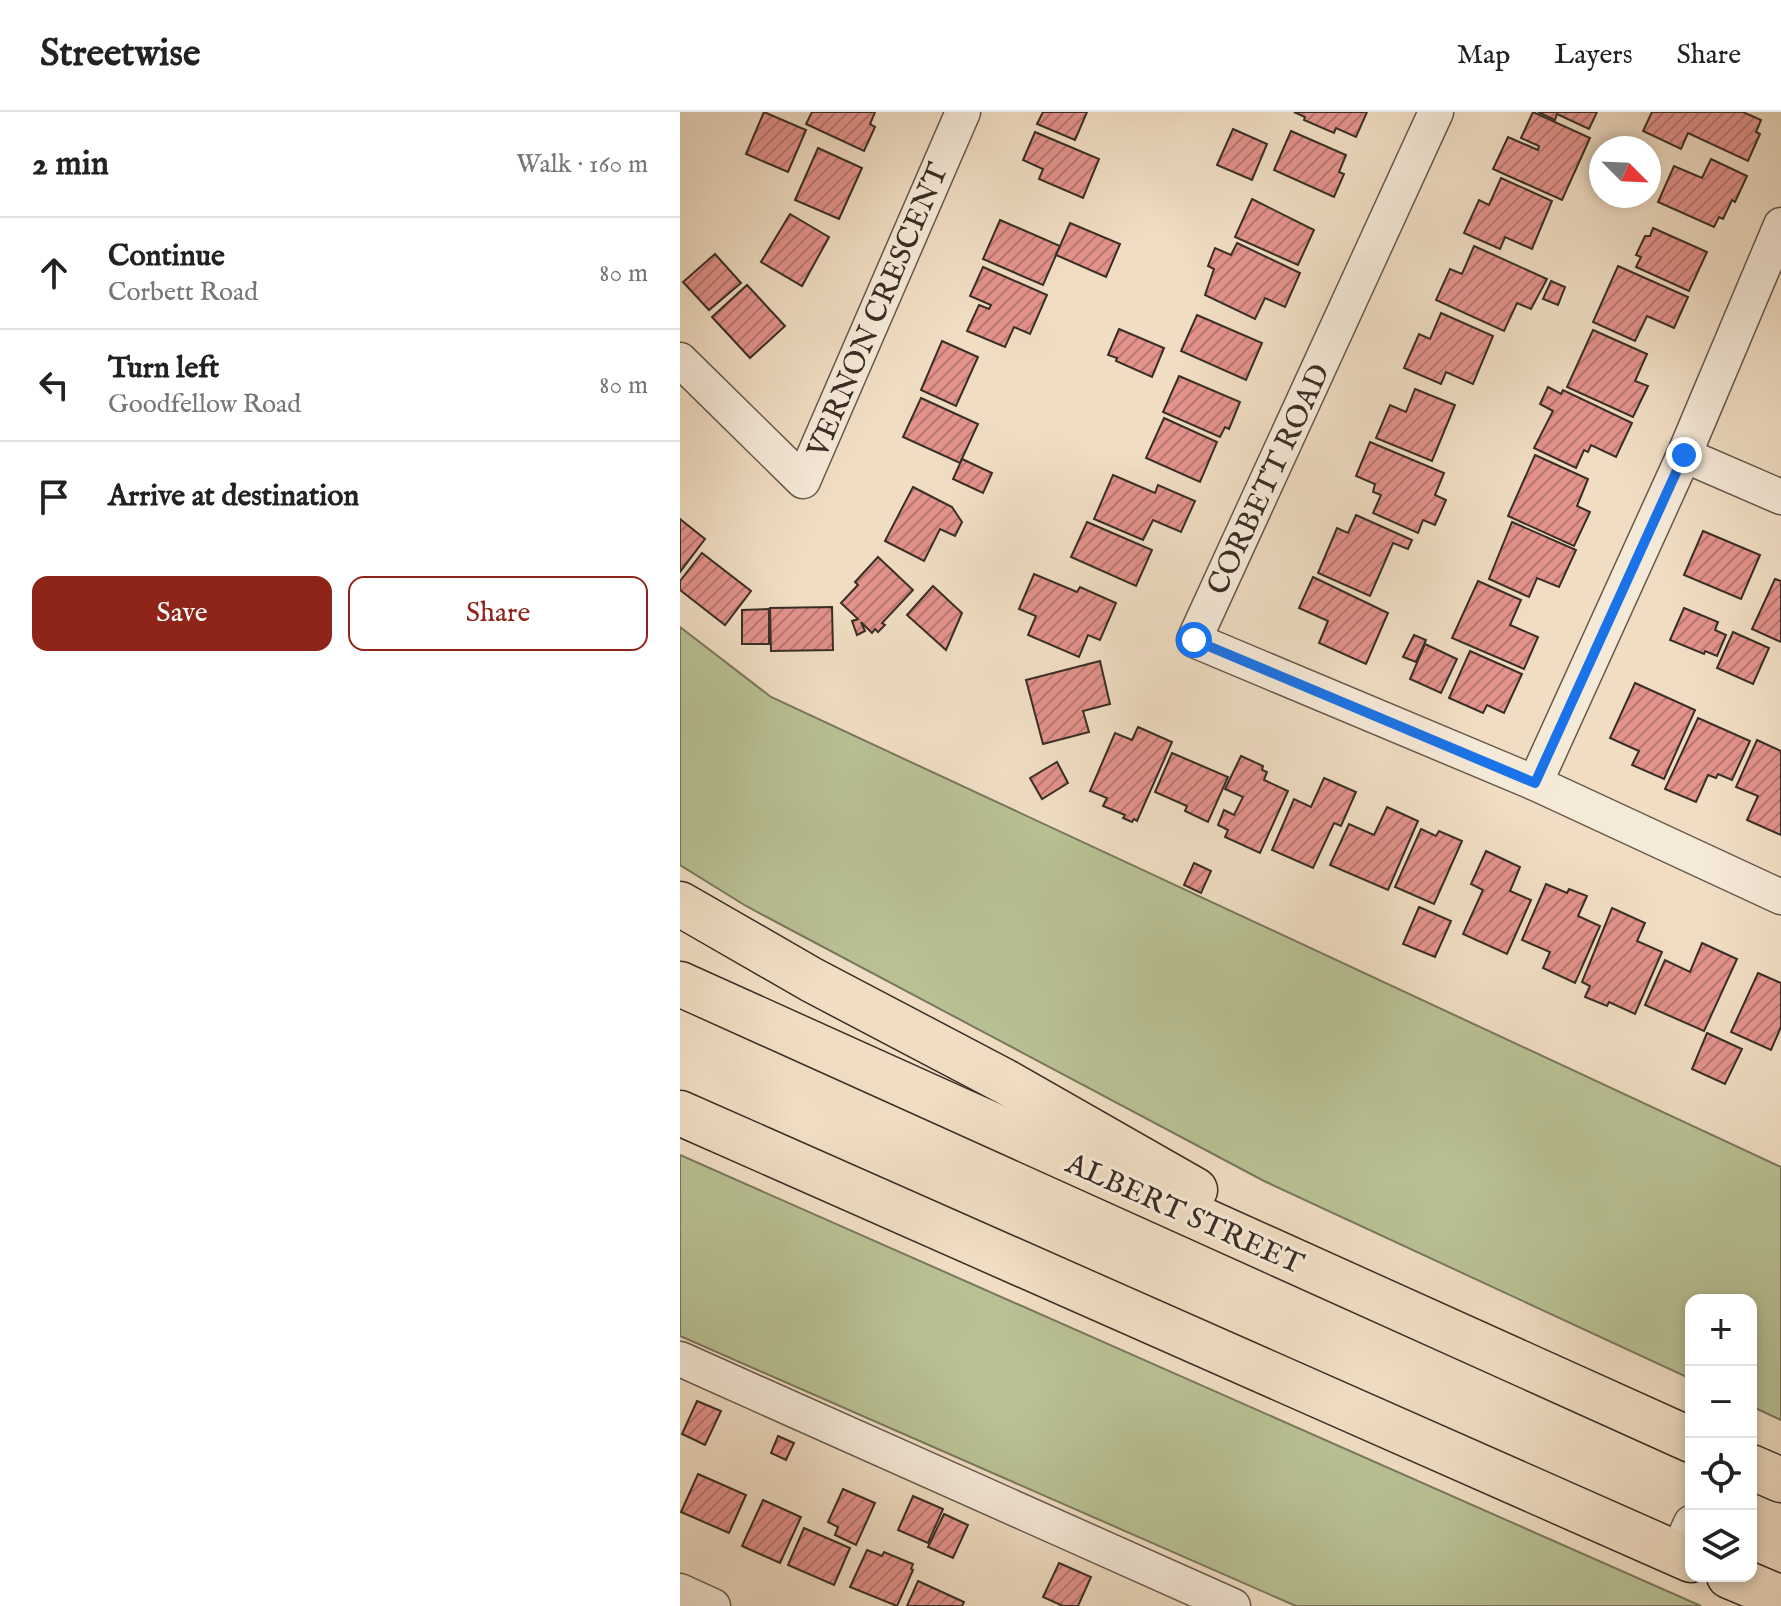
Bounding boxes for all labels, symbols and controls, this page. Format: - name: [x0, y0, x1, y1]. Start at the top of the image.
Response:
- text: Streetwise: [40, 31, 200, 79]
- text: Map: [1457, 38, 1510, 73]
- text: Layers: [1554, 38, 1633, 73]
- text: Share: [1677, 38, 1741, 73]
- north arrow: [1589, 136, 1661, 208]
- text: 2 min: [32, 143, 109, 186]
- text: Walk · 160 m: [516, 148, 648, 181]
- street label: VERNON CRESCENT: [799, 158, 958, 465]
- text: Continue: [108, 238, 225, 276]
- icon: ahead: [32, 251, 76, 295]
- text: 80 m: [599, 257, 648, 290]
- text: Corbett Road: [108, 276, 258, 309]
- text: Turn left: [108, 350, 219, 388]
- street label: CORBETT ROAD: [1200, 358, 1340, 602]
- icon: left: [32, 363, 76, 407]
- text: 80 m: [599, 369, 648, 402]
- text: Goodfellow Road: [108, 388, 301, 421]
- route end: [1666, 437, 1702, 473]
- icon: arrive: [32, 475, 76, 519]
- text: Arrive at destination: [108, 478, 359, 516]
- button: Save: [32, 576, 332, 651]
- button: Share: [348, 576, 648, 651]
- route start: [1176, 622, 1212, 658]
- street label: ALBERT STREET: [1059, 1145, 1309, 1284]
- map controls: [1685, 1294, 1757, 1582]
- button: +: [1685, 1294, 1757, 1366]
- button: −: [1685, 1366, 1757, 1438]
- button: locate: [1685, 1438, 1757, 1510]
- button: layers: [1685, 1510, 1757, 1582]

